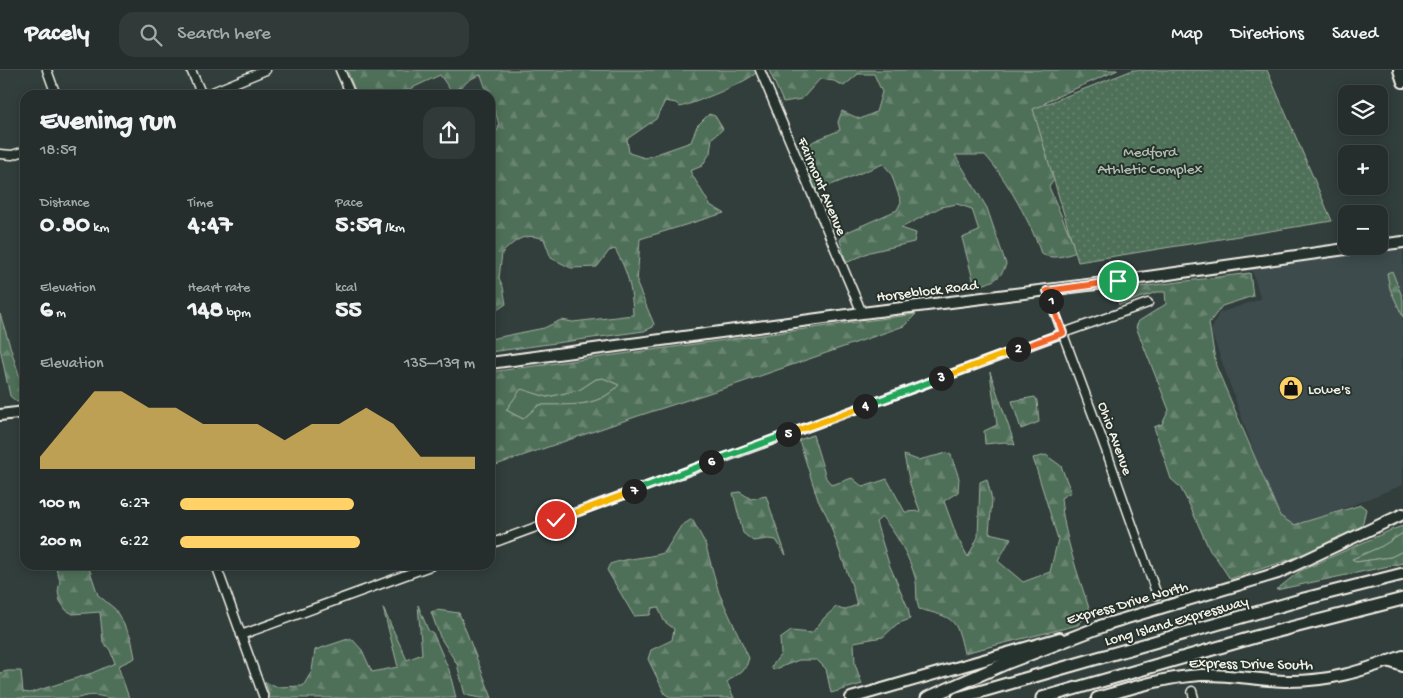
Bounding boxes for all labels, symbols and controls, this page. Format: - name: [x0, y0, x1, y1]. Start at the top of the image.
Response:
- search box: [119, 12, 469, 57]
- text: Pacely: [25, 20, 89, 49]
- icon: search: [137, 21, 165, 49]
- text: Search here: [177, 23, 271, 46]
- text: Map: [1171, 24, 1203, 45]
- text: Directions: [1231, 24, 1304, 45]
- text: Saved: [1332, 24, 1378, 45]
- map controls: [1338, 85, 1388, 255]
- button: layers: [1338, 85, 1388, 135]
- text: Evening run: [40, 106, 176, 139]
- button: share: [423, 107, 475, 159]
- street label: Fairmont Avenue: [792, 134, 850, 239]
- text: 18:59: [40, 142, 77, 161]
- park label: Medford Athletic Complex: [1098, 144, 1203, 179]
- button: +: [1338, 145, 1388, 195]
- text: Distance: [40, 195, 89, 212]
- text: Time: [188, 195, 213, 212]
- text: Pace: [335, 195, 363, 212]
- button: −: [1338, 205, 1388, 255]
- text: 0.80: [40, 212, 90, 241]
- text: 4:47: [188, 212, 232, 241]
- text: 5:59: [335, 212, 382, 241]
- text: km: [90, 220, 109, 237]
- text: /km: [382, 220, 405, 237]
- pin: [1097, 260, 1139, 302]
- icon: arrive: [1104, 267, 1132, 295]
- street label: Horseblock Road: [876, 277, 980, 307]
- text: Elevation: [40, 280, 96, 297]
- text: Heart rate: [188, 280, 250, 297]
- text: kcal: [335, 280, 357, 297]
- pin: 1: [1038, 288, 1064, 314]
- text: 1: [1049, 293, 1054, 310]
- text: 6: [40, 297, 53, 326]
- text: 148: [188, 297, 223, 326]
- text: 55: [335, 297, 362, 326]
- text: m: [53, 305, 66, 322]
- text: bpm: [223, 305, 251, 322]
- pin: 2: [1006, 336, 1030, 362]
- text: 2: [1015, 341, 1022, 358]
- text: Elevation: [40, 355, 104, 374]
- text: 135–139 m: [404, 355, 475, 374]
- pin: 3: [928, 366, 954, 390]
- text: 3: [938, 370, 945, 387]
- shop icon: Lowe's: [1278, 375, 1304, 401]
- place label: Lowe's: [1308, 381, 1350, 399]
- pin: 4: [852, 394, 878, 418]
- text: 4: [862, 398, 869, 415]
- street label: Ohio Avenue: [1093, 400, 1136, 478]
- pin: 5: [776, 422, 800, 446]
- text: 5: [785, 426, 792, 443]
- pin: 6: [698, 450, 724, 474]
- text: 6: [708, 454, 715, 471]
- pin: 7: [622, 478, 646, 504]
- text: 7: [631, 483, 638, 500]
- text: 100 m: [40, 495, 80, 514]
- text: 6:27: [120, 495, 149, 514]
- pin: [535, 499, 577, 541]
- icon: check: [542, 506, 570, 534]
- text: 200 m: [40, 533, 81, 552]
- text: 6:22: [120, 533, 149, 552]
- street label: Express Drive North: [1065, 578, 1190, 630]
- street label: Long Island Expressway: [1103, 593, 1251, 651]
- street label: Express Drive South: [1189, 655, 1313, 675]

